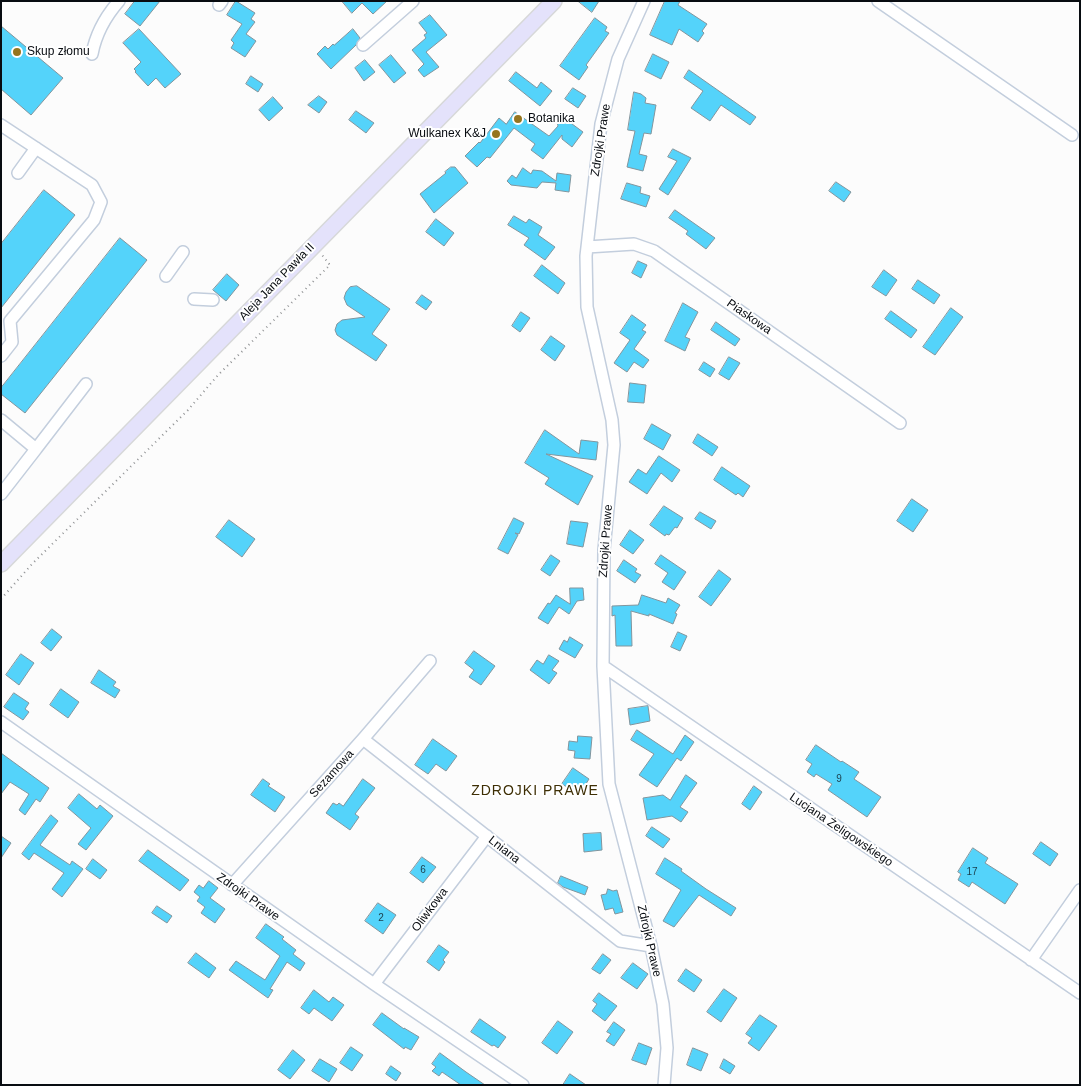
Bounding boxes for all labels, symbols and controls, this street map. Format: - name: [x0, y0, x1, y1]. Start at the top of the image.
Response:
- place label: Skup złomu: [27, 45, 90, 59]
- marker: Skup złomu: [11, 46, 23, 58]
- street label: Zdrojki Prawe: [588, 103, 614, 177]
- place label: Botanika: [528, 112, 575, 126]
- marker: Botanika: [512, 113, 524, 125]
- place label: Wulkanex K&J: [408, 127, 486, 141]
- marker: Wulkanex K&J: [490, 128, 502, 140]
- street label: Aleja Jana Pawła II: [236, 240, 318, 324]
- street label: Piaskowa: [724, 296, 774, 338]
- street label: Zdrojki Prawe: [596, 504, 616, 578]
- street label: Sezamowa: [307, 747, 357, 801]
- house number: 9: [836, 773, 842, 785]
- district label: ZDROJKI PRAWE: [470, 783, 600, 799]
- street label: Lucjana Żeligowskiego: [787, 790, 895, 870]
- street label: Lniana: [485, 833, 523, 867]
- house number: 6: [420, 864, 426, 876]
- house number: 17: [966, 866, 978, 878]
- street label: Zdrojki Prawe: [214, 870, 282, 924]
- street label: Oliwkowa: [409, 885, 451, 935]
- street label: Zdrojki Prawe: [634, 904, 664, 978]
- house number: 2: [378, 912, 384, 924]

